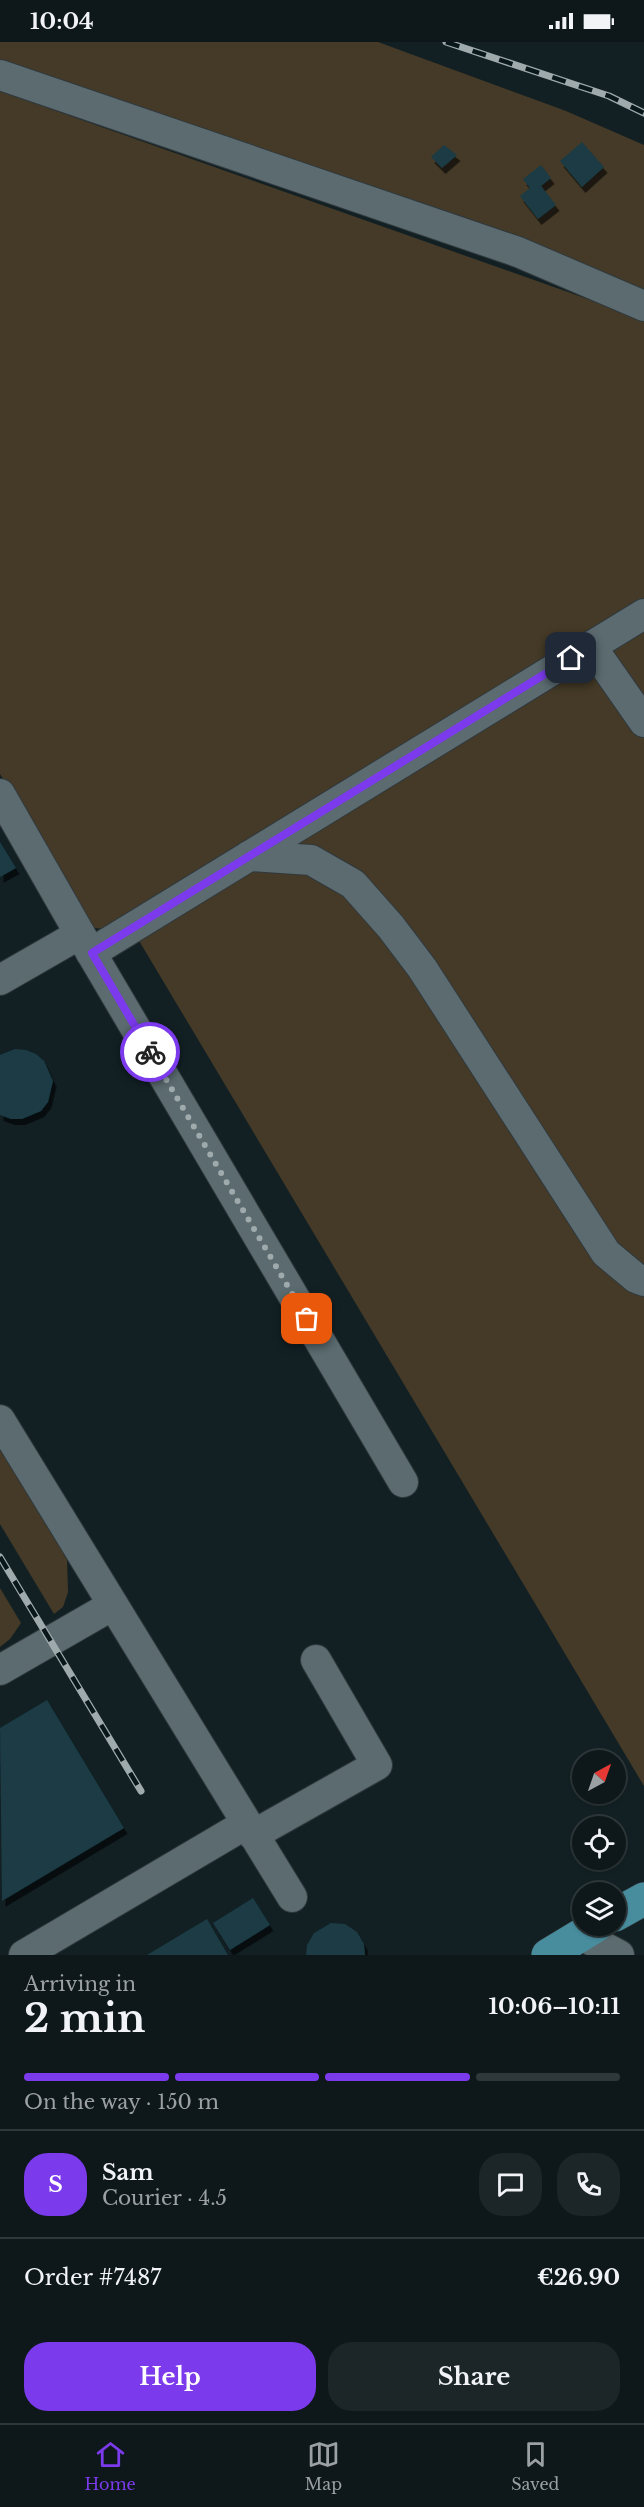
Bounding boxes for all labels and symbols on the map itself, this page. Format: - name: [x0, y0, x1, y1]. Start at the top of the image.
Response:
- pin: [545, 632, 596, 683]
- courier: [120, 1022, 180, 1082]
- pin: [281, 1293, 332, 1344]
- north arrow: [572, 1750, 626, 1804]

